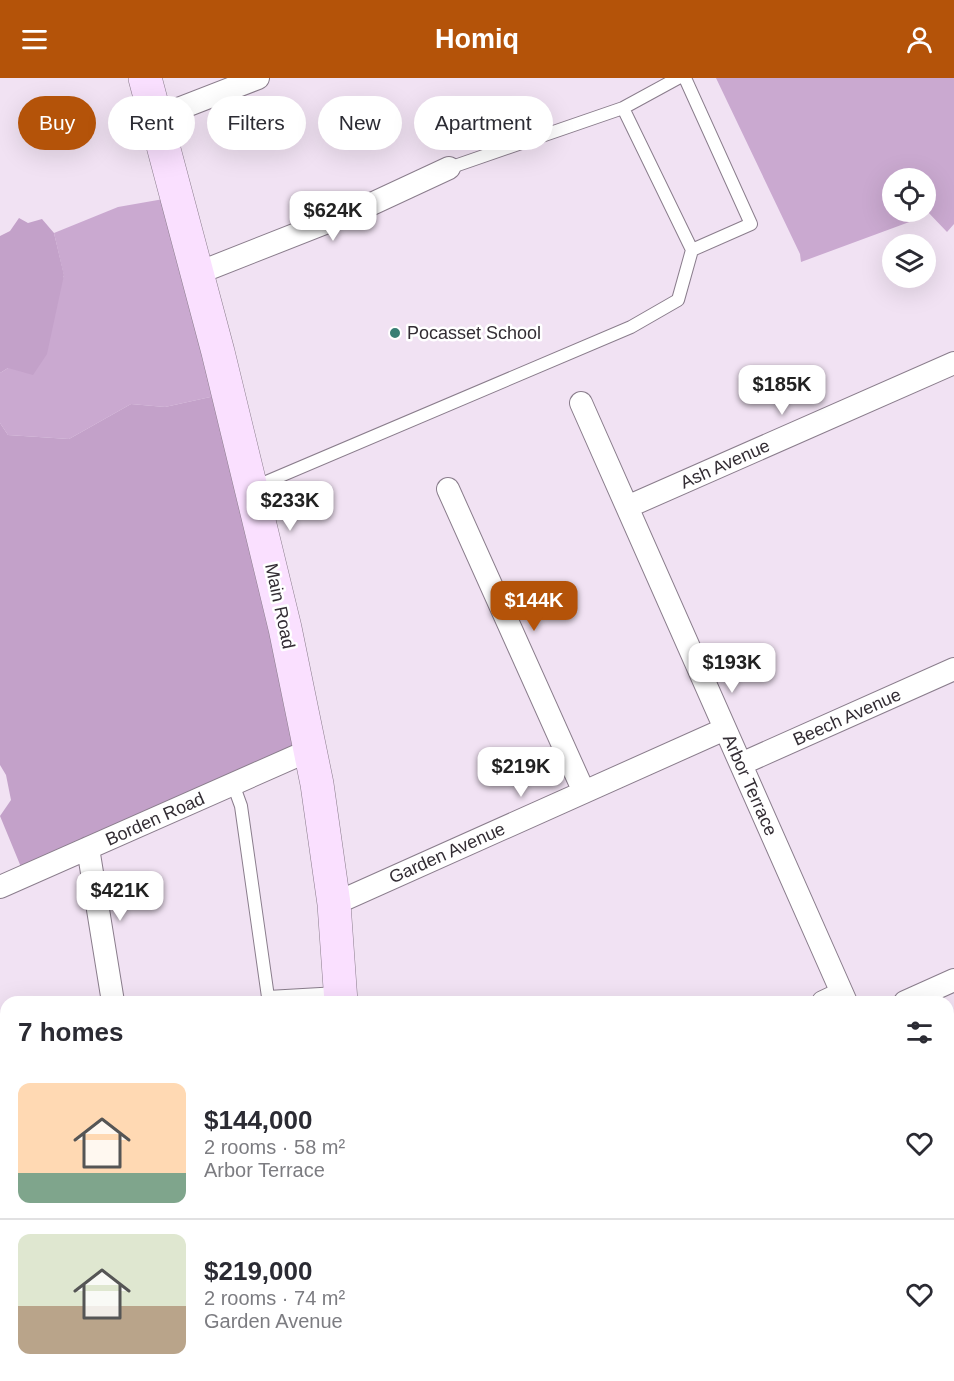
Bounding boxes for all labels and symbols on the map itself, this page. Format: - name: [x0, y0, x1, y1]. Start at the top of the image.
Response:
- pin: $624K: [291, 191, 375, 242]
- place label: Pocasset School: [407, 323, 541, 343]
- marker: Pocasset School: [388, 326, 402, 340]
- pin: $185K: [740, 365, 824, 416]
- street label: Ash Avenue: [677, 435, 773, 493]
- pin: $233K: [248, 481, 332, 532]
- street label: Main Road: [261, 561, 299, 651]
- pin: $144K: [492, 581, 576, 632]
- pin: $193K: [690, 643, 774, 694]
- street label: Beech Avenue: [790, 684, 904, 750]
- street label: Arbor Terrace: [719, 731, 781, 839]
- pin: $219K: [479, 747, 563, 798]
- street label: Borden Road: [102, 788, 208, 850]
- street label: Garden Avenue: [386, 818, 508, 888]
- pin: $421K: [78, 871, 162, 922]

